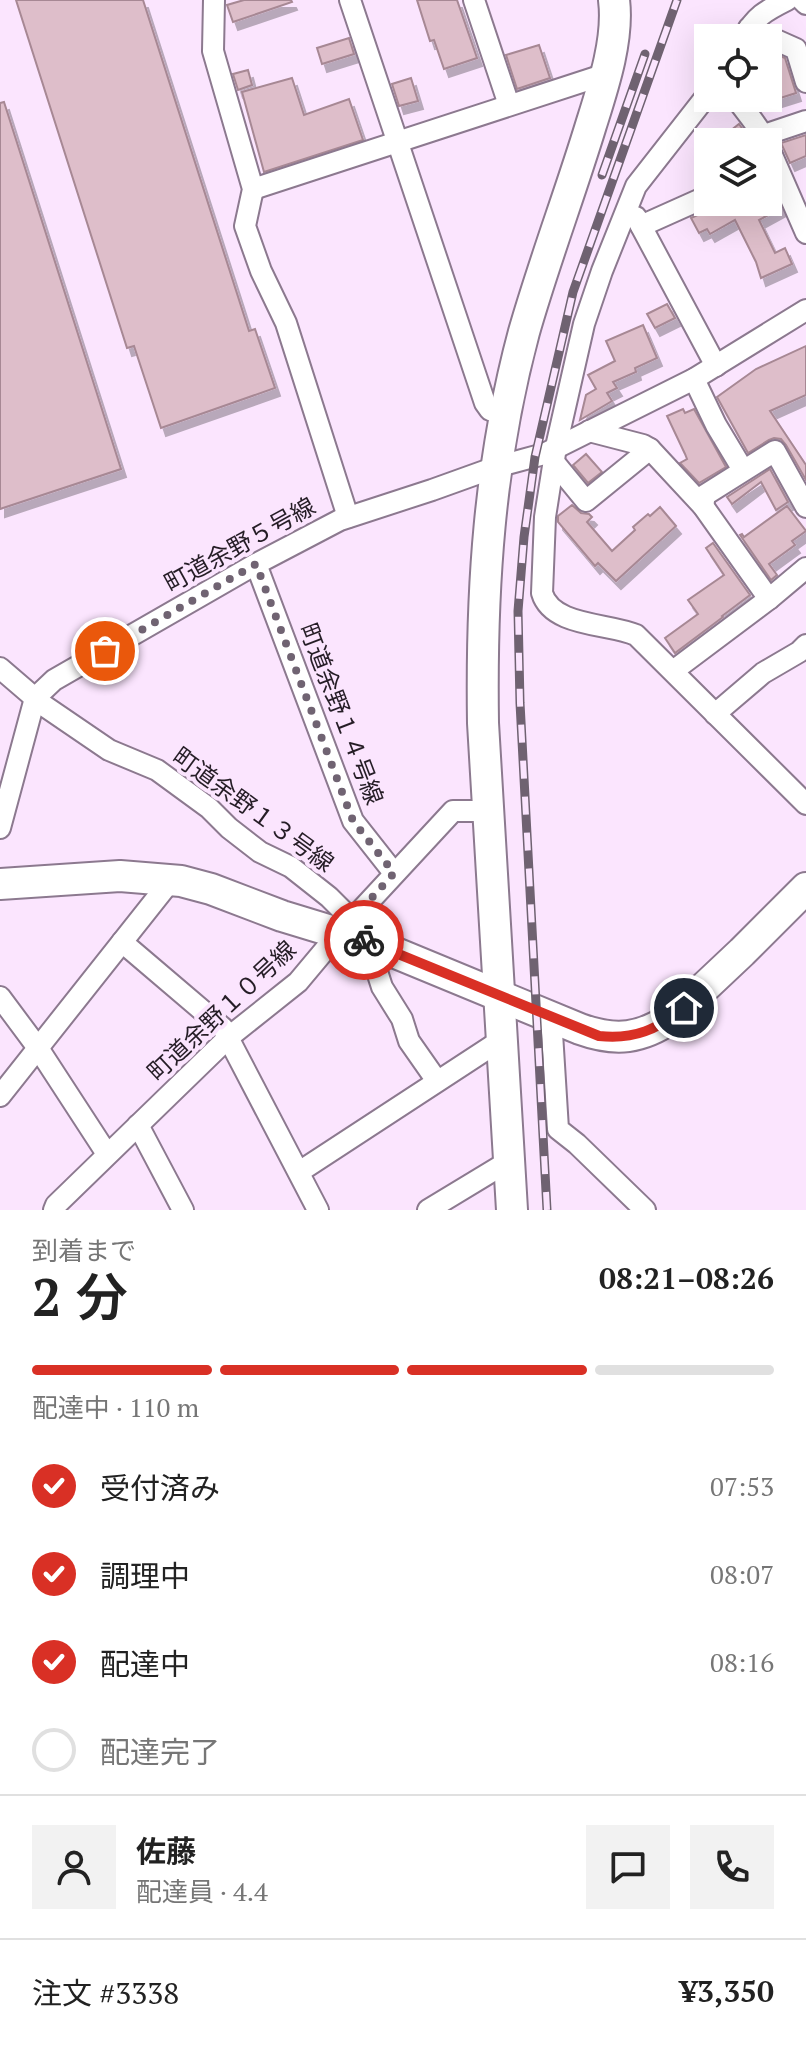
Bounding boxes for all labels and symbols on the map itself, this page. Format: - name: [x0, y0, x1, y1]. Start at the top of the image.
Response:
- street label: 町道余野５号線: [158, 489, 321, 599]
- pin: [71, 617, 139, 685]
- street label: 町道余野１４号線: [293, 618, 391, 809]
- street label: 町道余野１３号線: [167, 740, 341, 879]
- courier: [324, 900, 404, 980]
- street label: 町道余野１０号線: [140, 933, 302, 1087]
- pin: [650, 974, 718, 1042]

